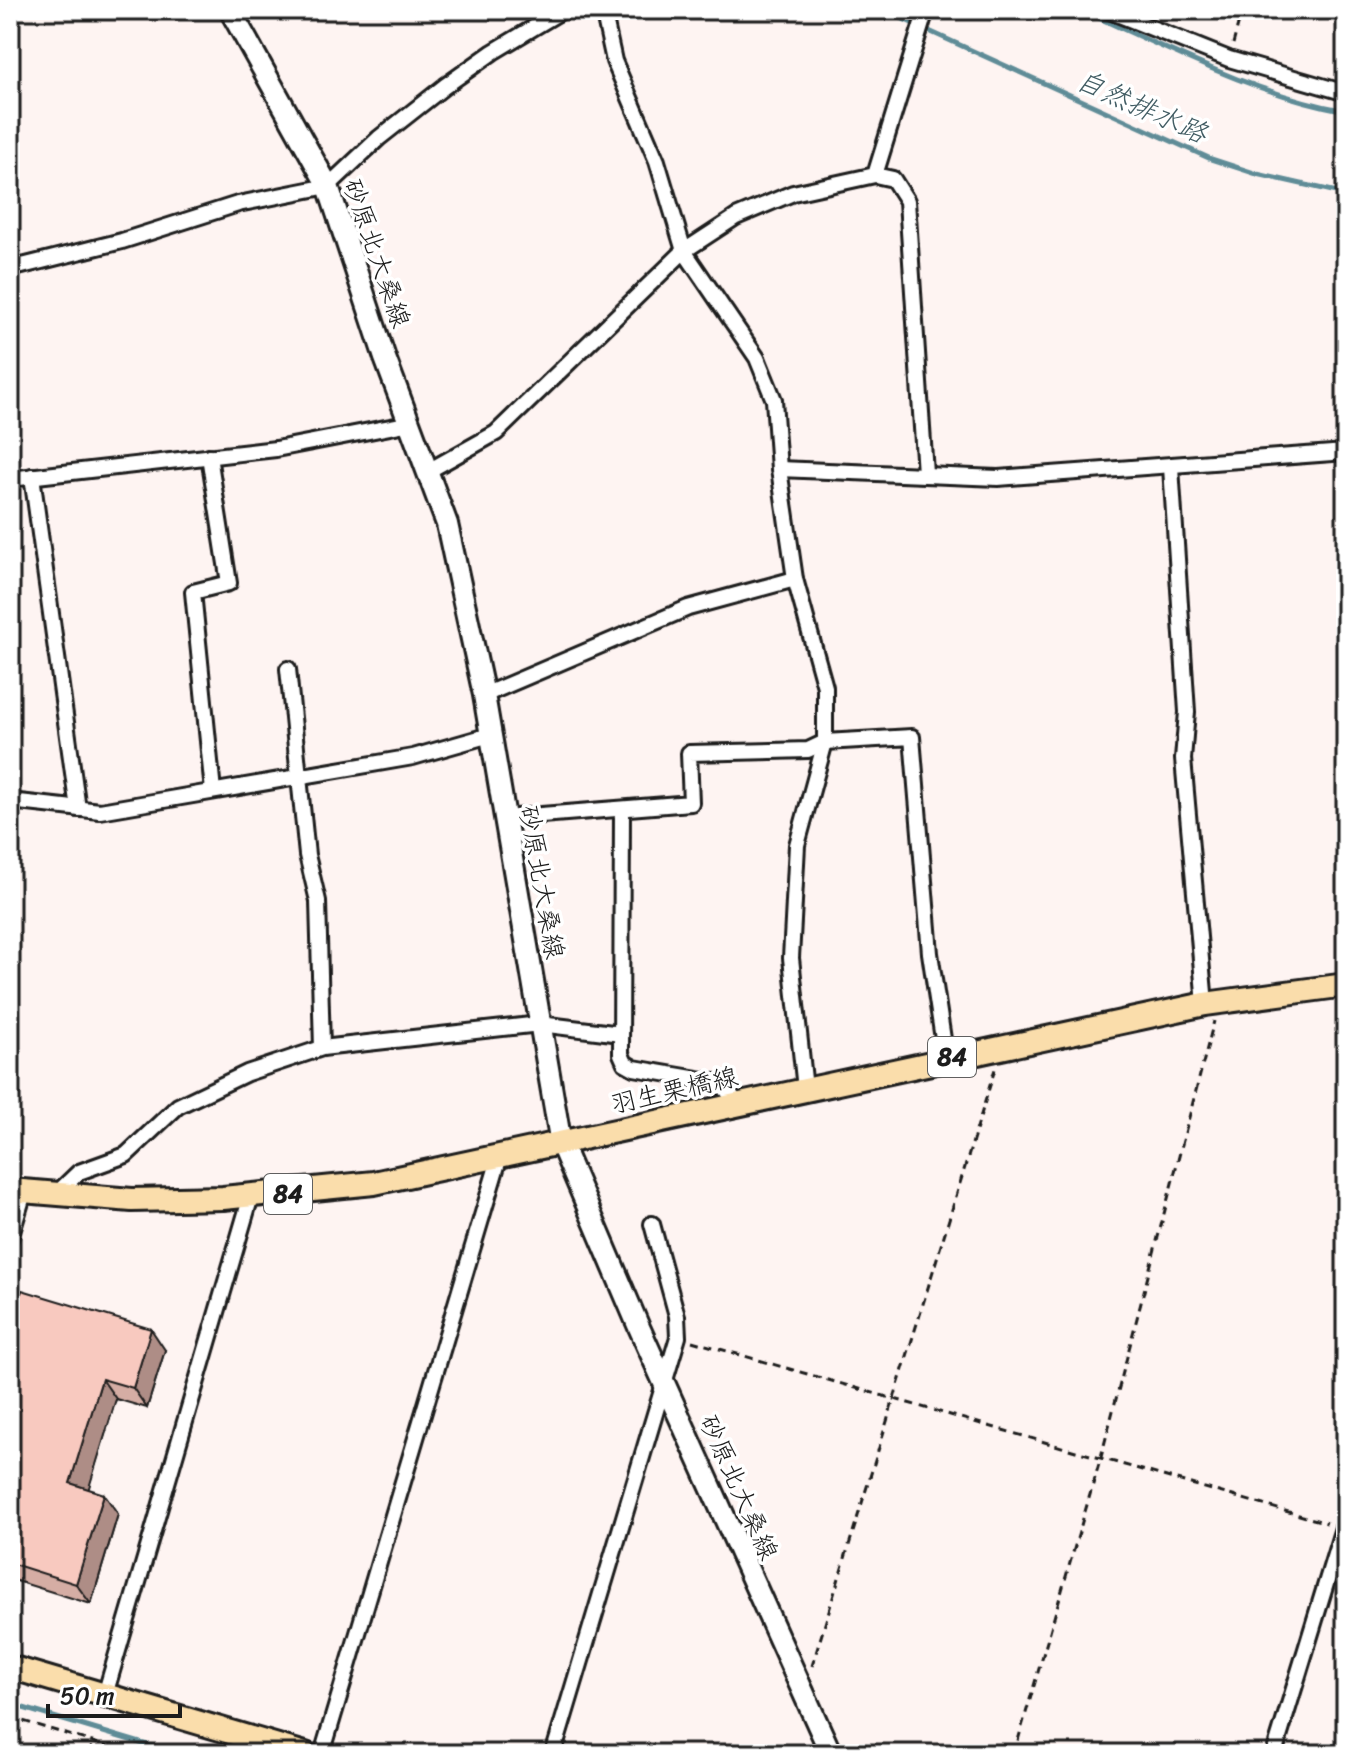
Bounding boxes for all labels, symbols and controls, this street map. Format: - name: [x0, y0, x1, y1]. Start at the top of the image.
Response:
- water label: 自然排水路: [1068, 56, 1218, 158]
- street label: 砂原北大桑線: [330, 172, 424, 334]
- street label: 砂原北大桑線: [506, 801, 578, 963]
- road number: 84: [928, 1037, 976, 1077]
- street label: 羽生栗橋線: [605, 1053, 743, 1127]
- road number: 84: [264, 1174, 312, 1214]
- street label: 砂原北大桑線: [686, 1406, 792, 1568]
- scale bar: [48, 1668, 180, 1718]
- text: 50 m: [60, 1675, 115, 1717]

